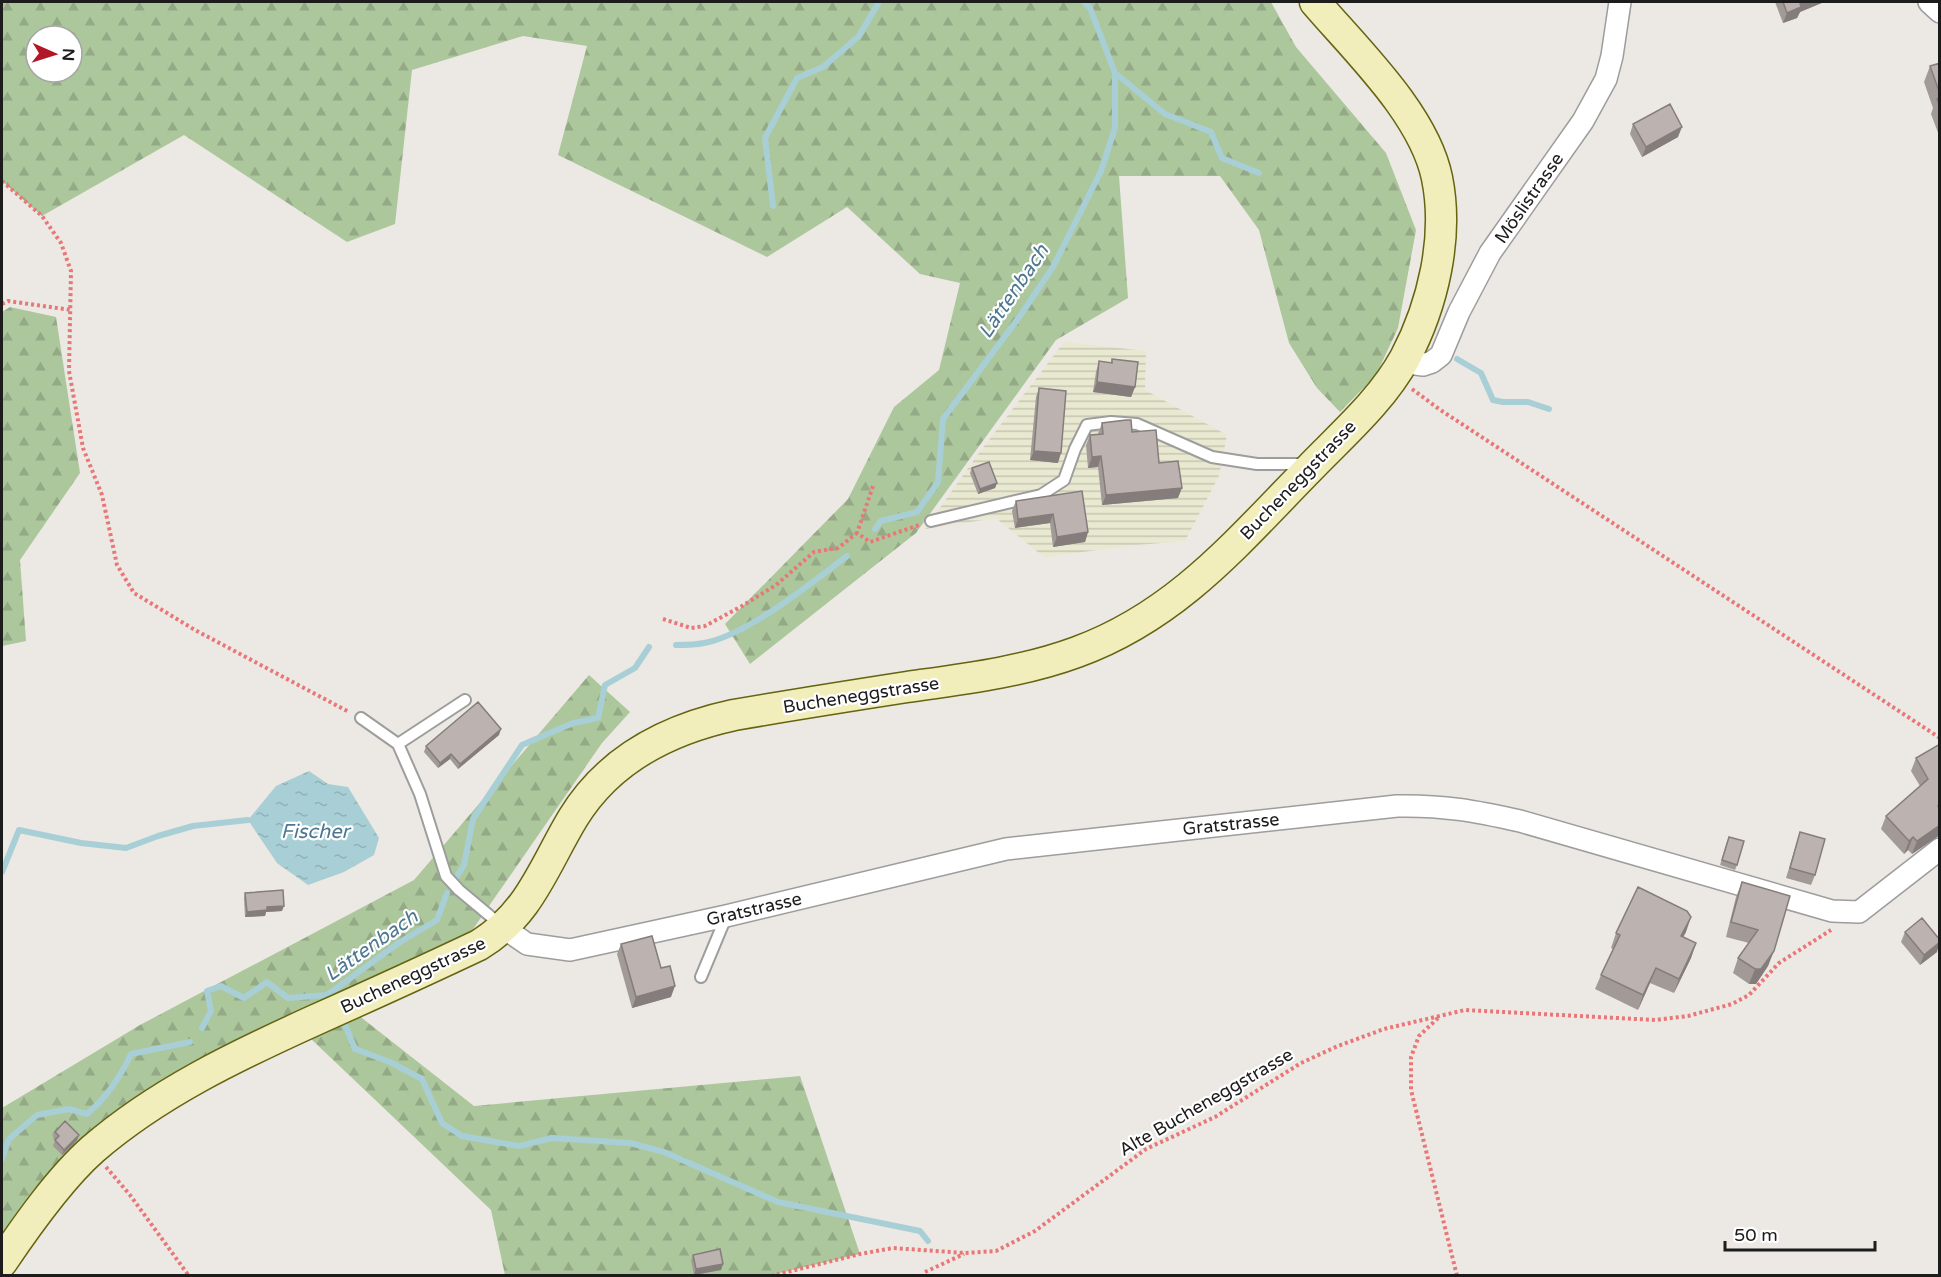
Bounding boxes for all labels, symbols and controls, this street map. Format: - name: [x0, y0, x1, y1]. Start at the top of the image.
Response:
- north arrow: [24, 24, 84, 84]
- text: N: [58, 48, 78, 62]
- street label: Möslistrasse: [1490, 148, 1568, 248]
- water label: Lättenbach: [974, 239, 1054, 343]
- street label: Bucheneggstrasse: [1235, 416, 1361, 544]
- street label: Bucheneggstrasse: [781, 672, 941, 718]
- street label: Gratstrasse: [1182, 808, 1280, 840]
- water label: Fischer: [281, 820, 352, 844]
- street label: Gratstrasse: [704, 887, 804, 931]
- water label: Lättenbach: [321, 905, 423, 987]
- street label: Bucheneggstrasse: [337, 932, 489, 1018]
- street label: Alte Bucheneggstrasse: [1115, 1043, 1297, 1161]
- scale bar: [1725, 1214, 1875, 1252]
- text: 50 m: [1734, 1224, 1778, 1246]

